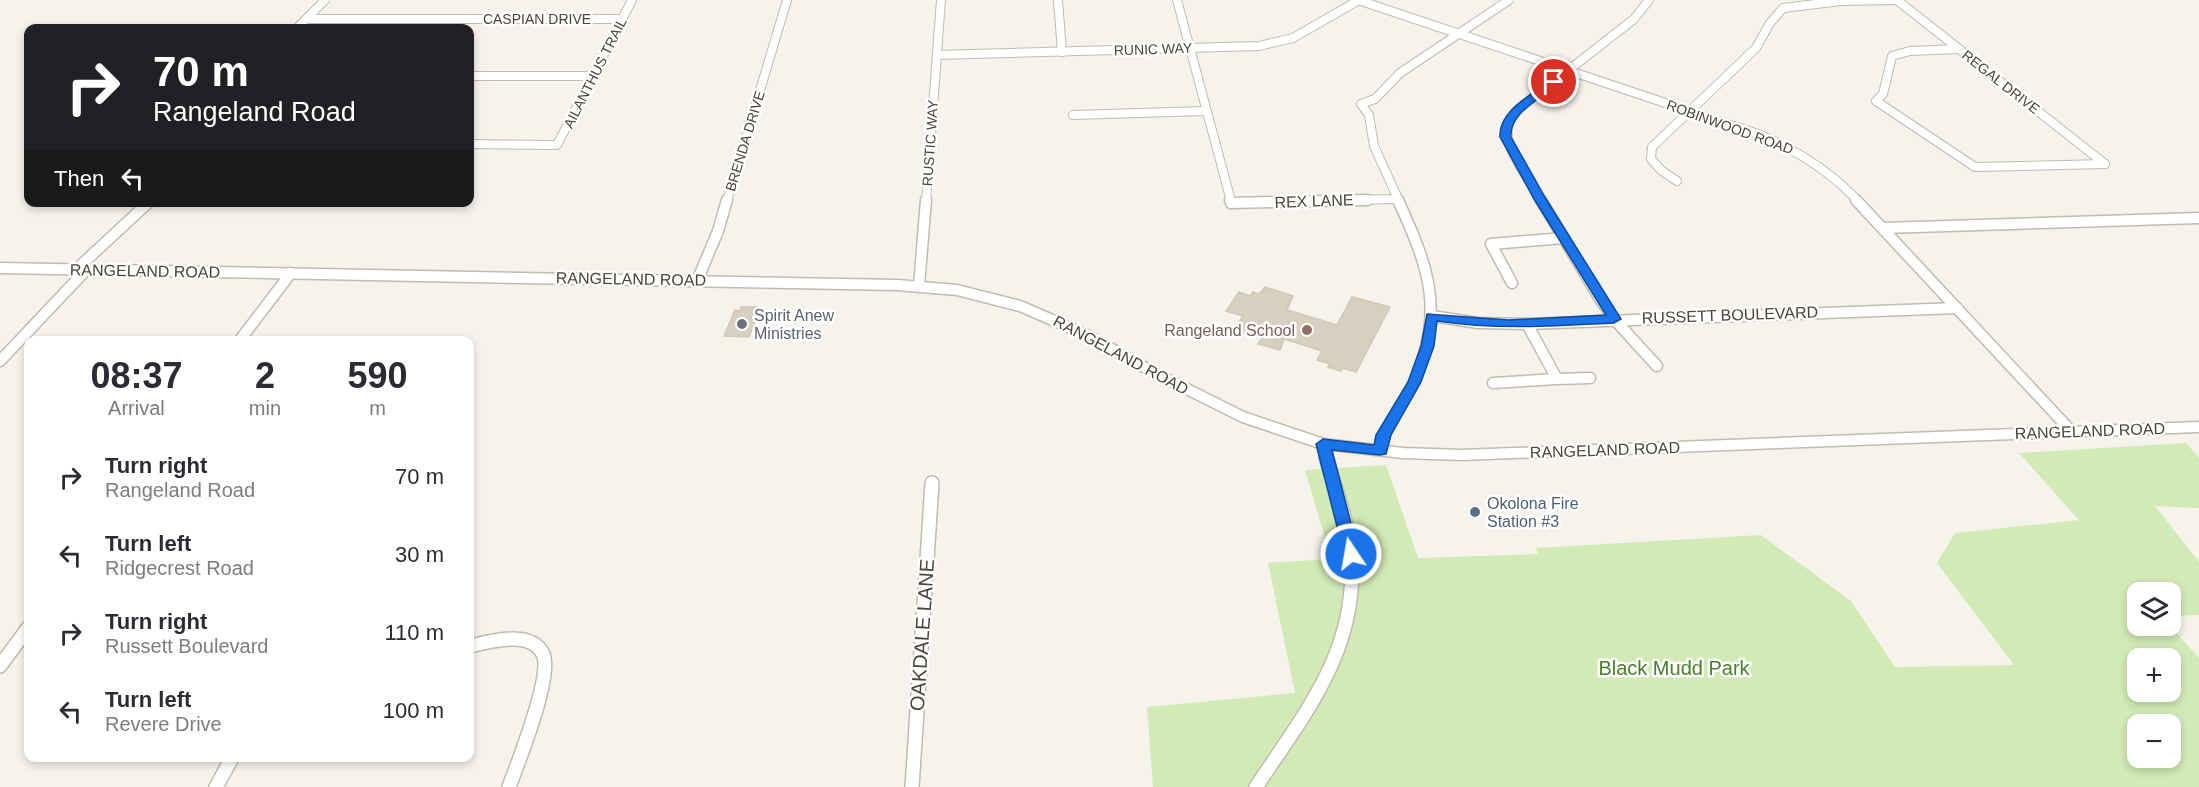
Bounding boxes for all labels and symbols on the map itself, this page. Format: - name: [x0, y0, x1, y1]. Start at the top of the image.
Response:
- street label: CASPIAN DRIVE: [483, 11, 591, 27]
- street label: AILANTHUS TRAIL: [560, 15, 630, 131]
- street label: RUNIC WAY: [1113, 40, 1193, 58]
- street label: REGAL DRIVE: [1959, 47, 2043, 117]
- pin: [1528, 56, 1579, 107]
- street label: BRENDA DRIVE: [722, 89, 768, 193]
- street label: ROBINWOOD ROAD: [1664, 97, 1796, 157]
- street label: RUSTIC WAY: [919, 99, 941, 187]
- street label: REX LANE: [1274, 191, 1354, 211]
- street label: RANGELAND ROAD: [70, 261, 220, 281]
- street label: RANGELAND ROAD: [556, 269, 706, 289]
- street label: RUSSETT BOULEVARD: [1642, 303, 1818, 327]
- place label: Spirit Anew Ministries: [754, 307, 834, 342]
- street label: RANGELAND ROAD: [1051, 312, 1191, 398]
- marker: Spirit Anew Ministries: [735, 317, 749, 331]
- place label: Rangeland School: [1164, 322, 1295, 339]
- marker: Rangeland School: [1300, 323, 1314, 337]
- street label: RANGELAND ROAD: [2015, 420, 2165, 442]
- street label: RANGELAND ROAD: [1530, 439, 1680, 461]
- place label: Okolona Fire Station #3: [1487, 495, 1579, 530]
- marker: Okolona Fire Station #3: [1468, 505, 1482, 519]
- position arrow: [1319, 522, 1383, 586]
- street label: OAKDALE LANE: [906, 558, 938, 712]
- park label: Black Mudd Park: [1598, 657, 1751, 679]

